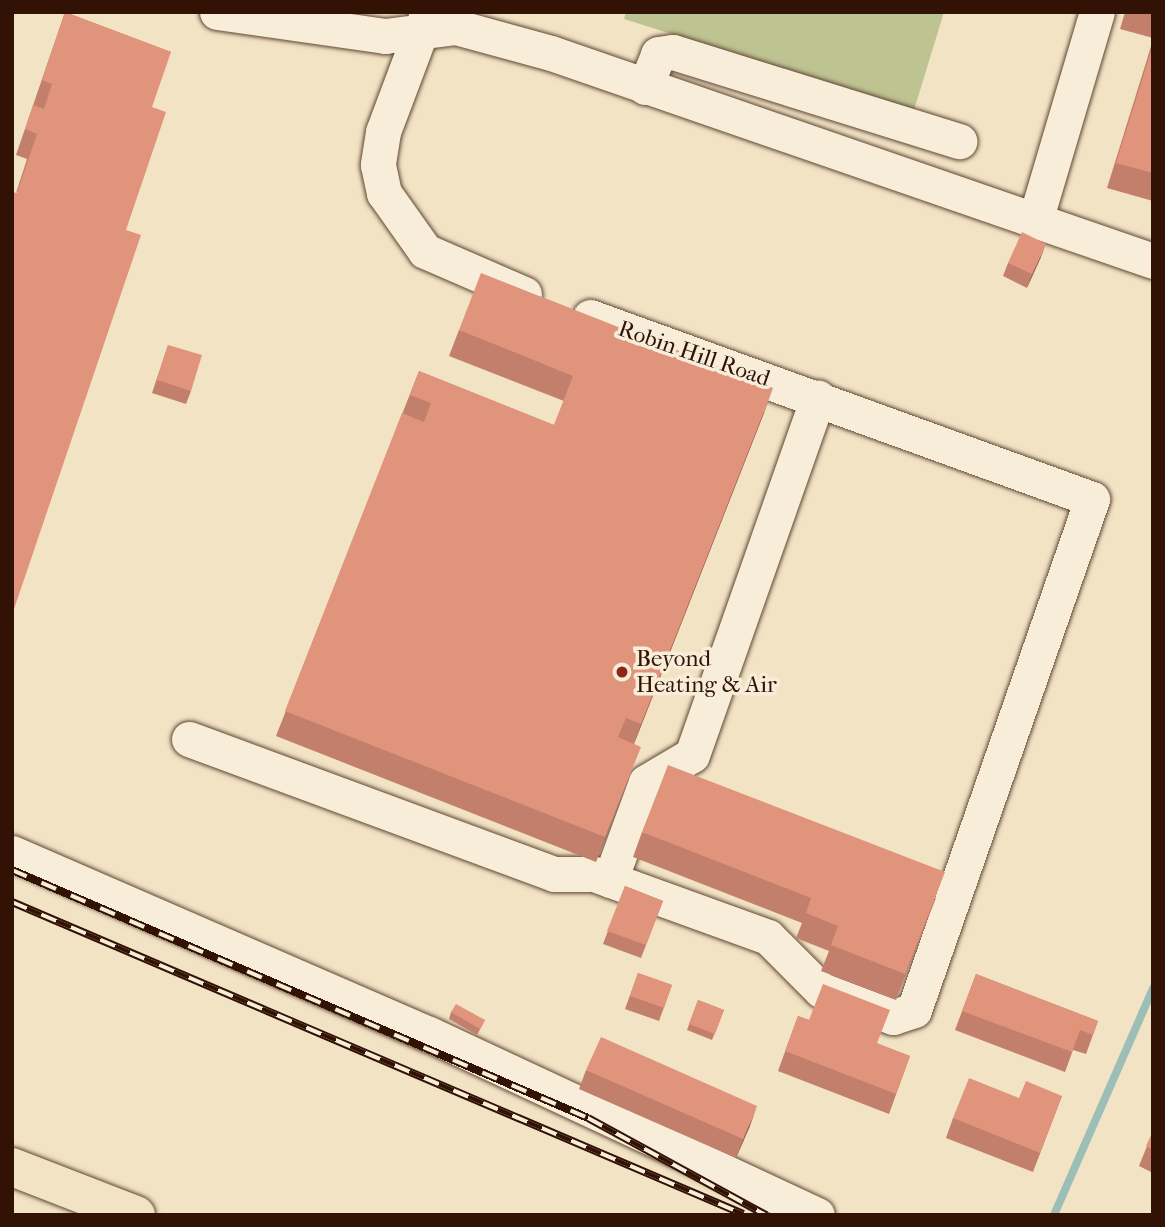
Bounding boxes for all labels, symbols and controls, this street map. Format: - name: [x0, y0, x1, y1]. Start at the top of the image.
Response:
- street label: Robin Hill Road: [614, 315, 774, 393]
- place label: Beyond Heating & Air: [636, 645, 777, 699]
- marker: Beyond Heating & Air: [614, 664, 630, 680]

